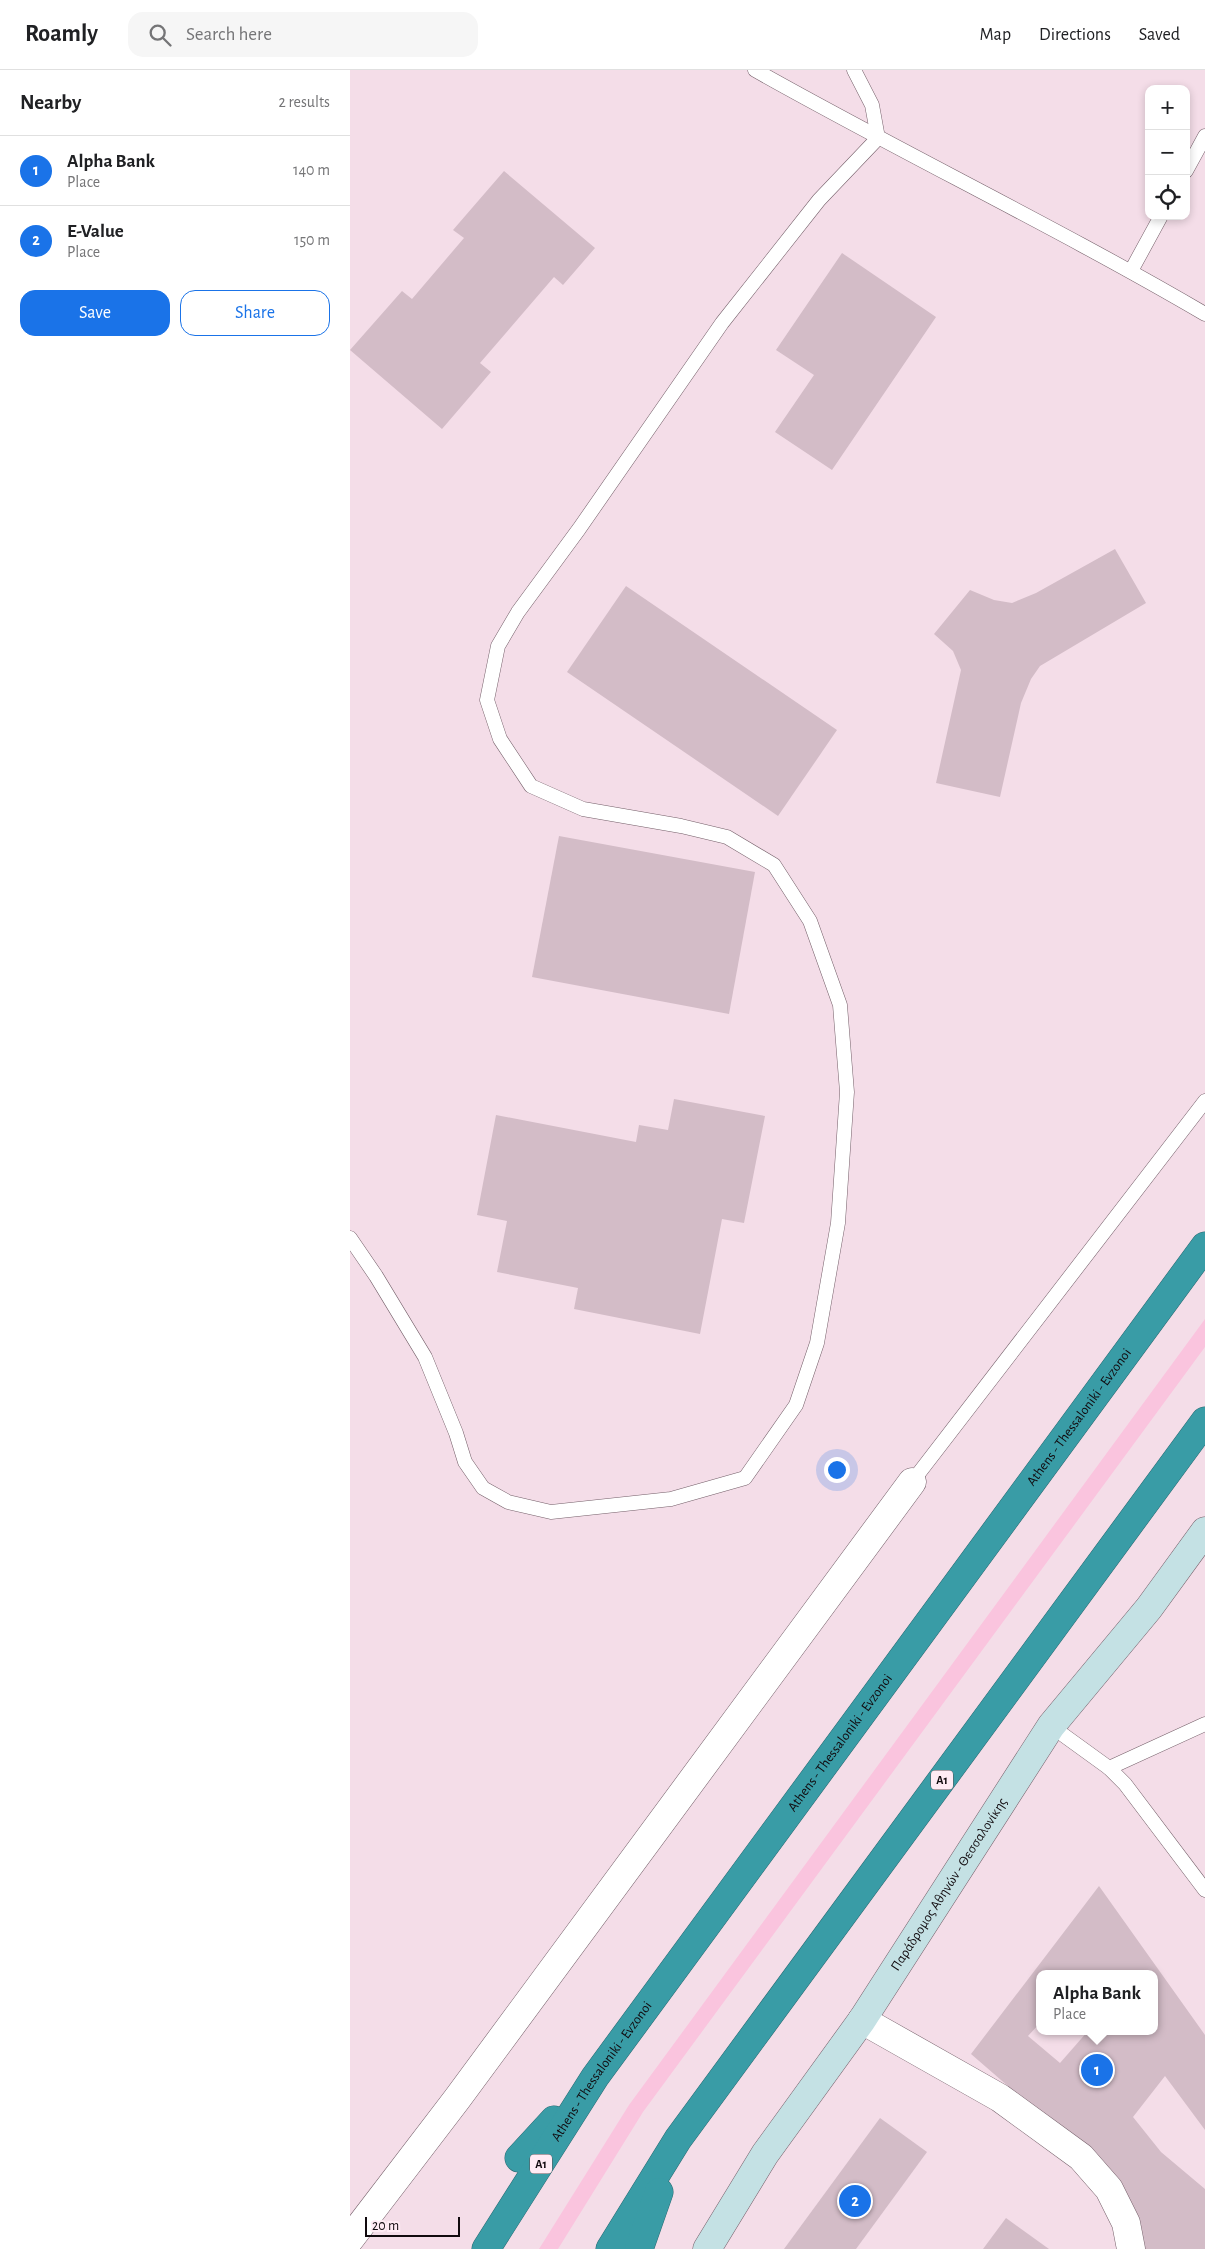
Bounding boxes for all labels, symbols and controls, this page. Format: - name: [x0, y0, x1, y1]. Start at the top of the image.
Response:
- search box: [128, 12, 478, 57]
- icon: search: [146, 21, 174, 49]
- text: Roamly: [25, 22, 98, 46]
- text: Search here: [186, 25, 272, 44]
- text: Map: [980, 26, 1011, 44]
- text: Directions: [1039, 26, 1111, 44]
- text: Saved: [1139, 26, 1180, 44]
- map controls: [1145, 85, 1190, 220]
- button: +: [1145, 85, 1190, 130]
- text: Nearby: [20, 92, 81, 113]
- text: 2 results: [278, 94, 330, 110]
- button: −: [1145, 130, 1190, 175]
- text: Alpha Bank: [67, 152, 155, 171]
- text: 1: [33, 162, 39, 178]
- text: 140 m: [293, 162, 330, 178]
- text: Place: [67, 174, 100, 190]
- button: locate: [1145, 175, 1190, 220]
- text: E-Value: [67, 222, 124, 241]
- text: 2: [32, 232, 40, 248]
- text: 150 m: [294, 232, 330, 248]
- text: Place: [67, 244, 100, 260]
- button: Save: [20, 290, 170, 336]
- button: Share: [180, 290, 330, 336]
- street label: Athens - Thessaloniki - Evzonoi: [1024, 1346, 1134, 1488]
- your location: [824, 1457, 850, 1483]
- street label: Athens - Thessaloniki - Evzonoi: [785, 1672, 895, 1814]
- road number: Α1: [931, 1770, 953, 1790]
- street label: Παράδρομος Αθηνών - Θεσσαλονίκης: [889, 1795, 1010, 1973]
- popup: [1036, 1970, 1158, 2035]
- text: Alpha Bank: [1053, 1984, 1141, 2003]
- street label: Athens - Thessaloniki - Evzonoi: [549, 1999, 655, 2144]
- text: Place: [1053, 2006, 1086, 2022]
- pin: 1: [1081, 2051, 1113, 2089]
- road number: Α1: [530, 2154, 552, 2174]
- pin: 2: [839, 2182, 871, 2220]
- scale bar: [365, 2214, 460, 2237]
- text: 20 m: [372, 2219, 399, 2233]

